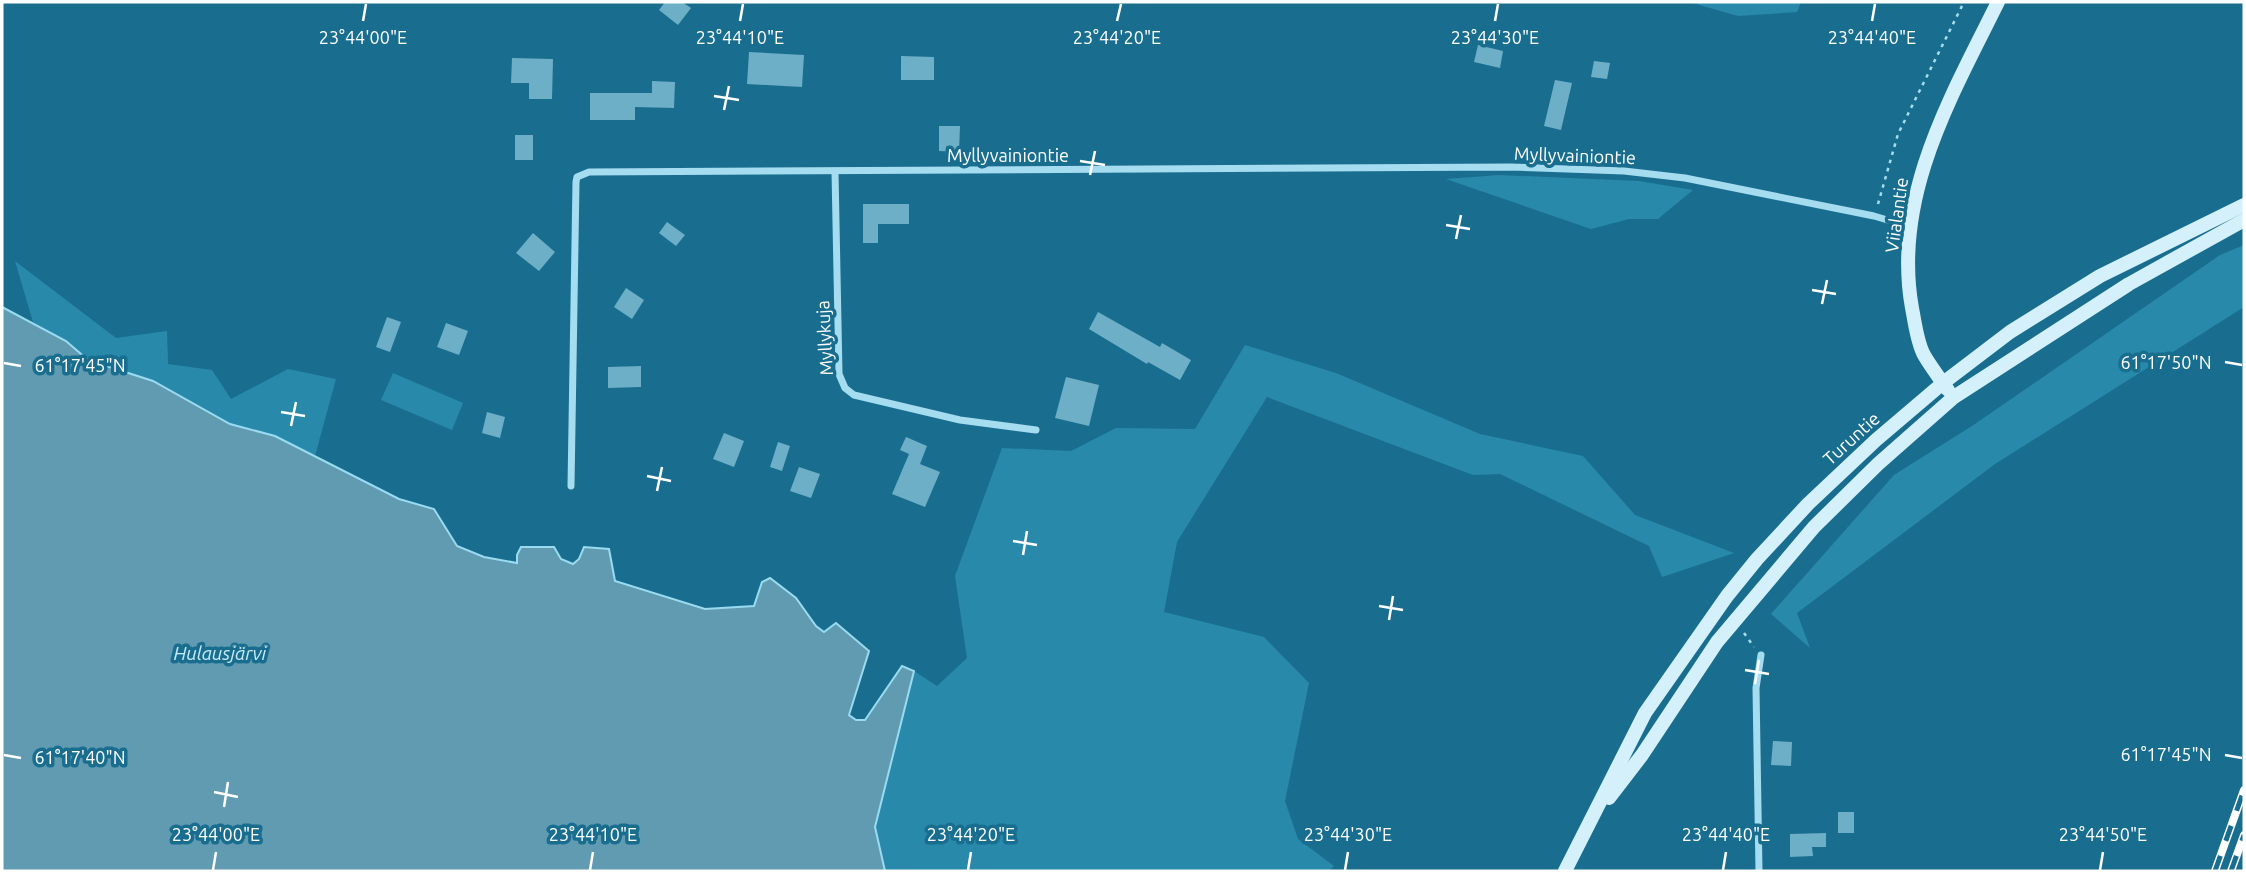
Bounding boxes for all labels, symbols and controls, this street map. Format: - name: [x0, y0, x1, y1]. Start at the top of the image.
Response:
- text: 23°44'00"E: [319, 27, 407, 47]
- text: 23°44'10"E: [696, 27, 784, 47]
- text: 23°44'20"E: [1073, 27, 1161, 47]
- text: 23°44'30"E: [1451, 27, 1539, 47]
- text: 23°44'40"E: [1828, 27, 1916, 47]
- street label: Myllyvainiontie: [1514, 143, 1636, 167]
- street label: Myllyvainiontie: [947, 145, 1069, 165]
- street label: Viialantie: [1881, 176, 1911, 254]
- street label: Myllykuja: [812, 300, 836, 376]
- text: 61°17'50"N: [2120, 352, 2212, 372]
- text: 61°17'45"N: [34, 355, 126, 375]
- street label: Turuntie: [1819, 408, 1883, 468]
- water label: Hulausjärvi: [174, 642, 268, 664]
- text: 61°17'45"N: [2120, 744, 2212, 764]
- text: 61°17'40"N: [34, 747, 126, 767]
- text: 23°44'00"E: [172, 824, 260, 844]
- text: 23°44'10"E: [549, 824, 637, 844]
- text: 23°44'20"E: [927, 824, 1015, 844]
- text: 23°44'30"E: [1304, 824, 1392, 844]
- text: 23°44'40"E: [1682, 824, 1770, 844]
- text: 23°44'50"E: [2059, 824, 2147, 844]

